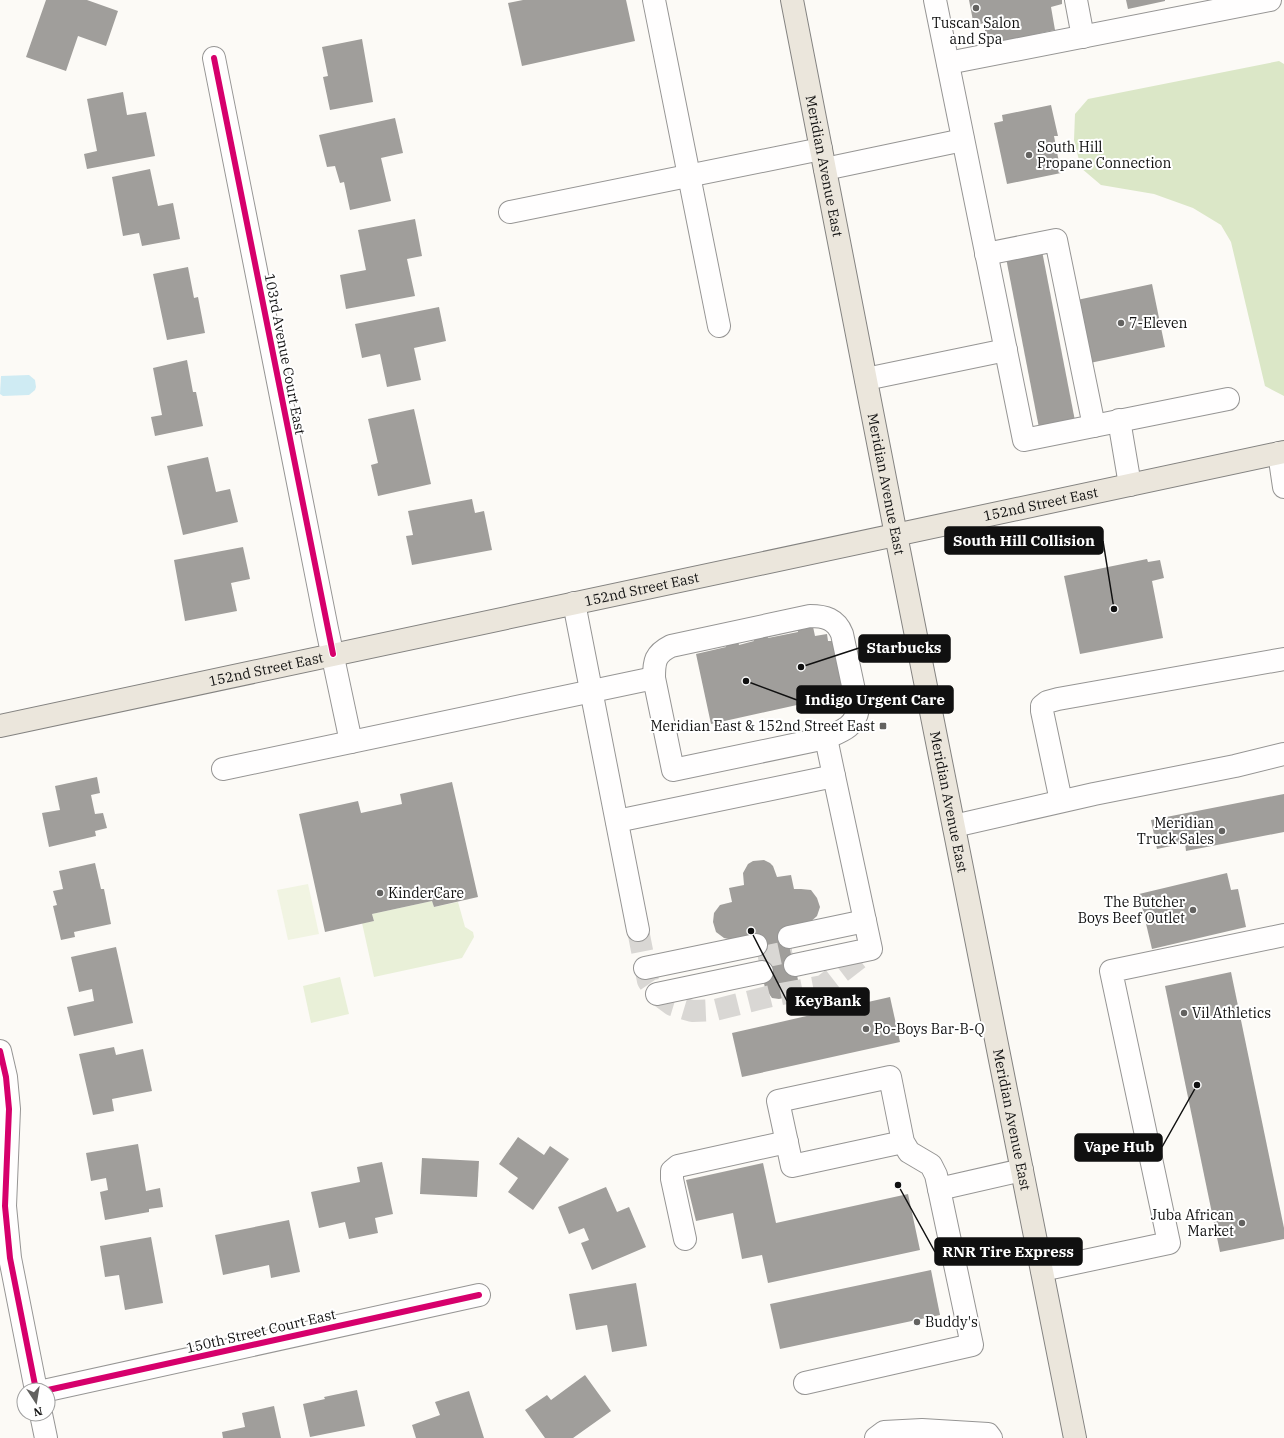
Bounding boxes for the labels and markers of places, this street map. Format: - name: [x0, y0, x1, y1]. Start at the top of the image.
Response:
- marker: Tuscan Salon and Spa: [971, 3, 981, 13]
- place label: Tuscan Salon and Spa: [932, 14, 1020, 48]
- place label: South Hill Propane Connection: [1037, 138, 1171, 172]
- marker: South Hill Propane Connection: [1024, 150, 1034, 160]
- place label: 7-Eleven: [1129, 314, 1187, 332]
- marker: 7-Eleven: [1116, 318, 1126, 328]
- callout: South Hill Collision: [945, 527, 1103, 554]
- callout: Starbucks: [859, 635, 950, 662]
- callout: Indigo Urgent Care: [797, 686, 953, 713]
- place label: Meridian East & 152nd Street East: [650, 717, 875, 735]
- marker: Meridian East & 152nd Street East: [878, 721, 888, 731]
- place label: Meridian Truck Sales: [1137, 814, 1214, 848]
- marker: Meridian Truck Sales: [1217, 826, 1227, 836]
- place label: KinderCare: [388, 884, 464, 902]
- marker: KinderCare: [375, 888, 385, 898]
- place label: The Butcher Boys Beef Outlet: [1078, 893, 1186, 927]
- marker: The Butcher Boys Beef Outlet: [1188, 905, 1198, 915]
- callout: KeyBank: [787, 988, 869, 1015]
- place label: Vil Athletics: [1192, 1004, 1271, 1022]
- marker: Vil Athletics: [1179, 1008, 1189, 1018]
- place label: Po-Boys Bar-B-Q: [874, 1020, 985, 1038]
- marker: Po-Boys Bar-B-Q: [861, 1024, 871, 1034]
- callout: Vape Hub: [1075, 1134, 1162, 1161]
- place label: Juba African Market: [1151, 1206, 1234, 1240]
- marker: Juba African Market: [1237, 1218, 1247, 1228]
- callout: RNR Tire Express: [935, 1238, 1082, 1265]
- place label: Buddy's: [925, 1313, 978, 1331]
- marker: Buddy's: [912, 1317, 922, 1327]

